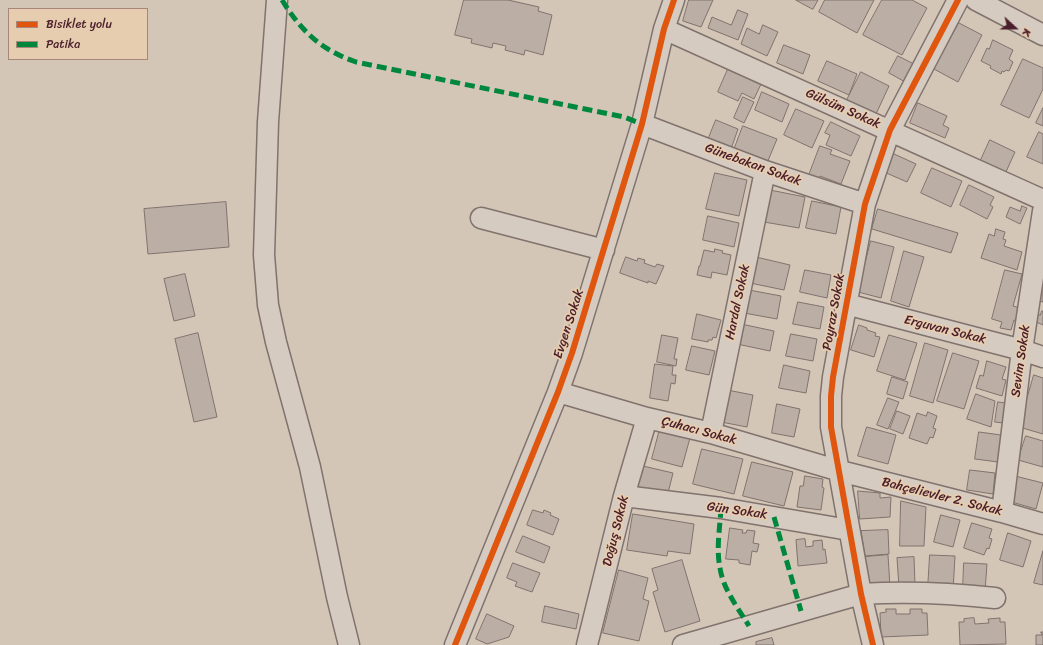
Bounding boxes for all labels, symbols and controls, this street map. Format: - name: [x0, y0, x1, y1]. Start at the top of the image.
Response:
- legend: [8, 8, 148, 60]
- north arrow: [995, 8, 1035, 48]
- text: Bisiklet yolu: [46, 13, 112, 35]
- text: K: [1017, 26, 1037, 39]
- text: Patika: [46, 33, 80, 55]
- street label: Gülsüm Sokak: [803, 86, 883, 132]
- street label: Günebakan Sokak: [703, 140, 803, 190]
- street label: Hardal Sokak: [722, 263, 754, 341]
- street label: Poyraz Sokak: [820, 272, 848, 352]
- street label: Evgen Sokak: [550, 287, 588, 361]
- street label: Erguvan Sokak: [902, 312, 988, 348]
- street label: Sevim Sokak: [1008, 324, 1034, 398]
- street label: Çuhacı Sokak: [660, 414, 738, 448]
- street label: Bahçelievler 2. Sokak: [880, 474, 1004, 520]
- street label: Doğuş Sokak: [600, 494, 632, 568]
- street label: Gün Sokak: [706, 499, 768, 523]

